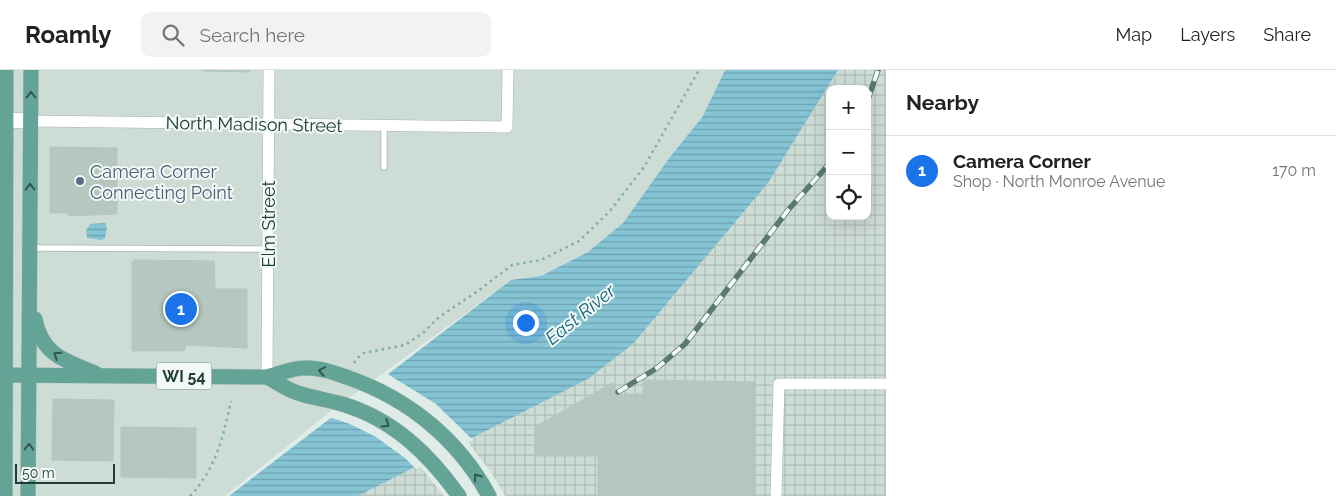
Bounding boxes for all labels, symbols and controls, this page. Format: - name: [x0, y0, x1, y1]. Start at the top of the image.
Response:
- search box: [141, 12, 491, 57]
- text: Roamly: [25, 20, 111, 49]
- icon: search: [159, 21, 187, 49]
- text: Search here: [199, 24, 305, 46]
- text: Map: [1116, 24, 1152, 45]
- text: Layers: [1180, 24, 1235, 45]
- text: Share: [1263, 24, 1311, 45]
- map controls: [826, 85, 871, 220]
- button: +: [826, 85, 871, 130]
- text: Nearby: [906, 90, 979, 115]
- one-way arrow: [26, 91, 36, 99]
- street label: North Madison Street: [165, 112, 343, 136]
- button: −: [826, 130, 871, 175]
- text: Camera Corner: [953, 150, 1091, 172]
- place label: Camera Corner Connecting Point: [90, 161, 233, 203]
- text: 1: [918, 161, 926, 180]
- text: 170 m: [1272, 161, 1316, 180]
- text: Shop · North Monroe Avenue: [953, 172, 1165, 191]
- marker: Camera Corner Connecting Point: [74, 175, 86, 187]
- button: locate: [826, 175, 871, 220]
- street label: Elm Street: [258, 181, 279, 267]
- one-way arrow: [25, 183, 36, 191]
- water label: East River: [541, 278, 621, 349]
- pin: 1: [165, 290, 197, 328]
- your location: [513, 310, 539, 336]
- one-way arrow: [53, 352, 63, 361]
- road number: WI 54: [156, 362, 212, 390]
- one-way arrow: [318, 366, 326, 376]
- one-way arrow: [380, 418, 390, 427]
- one-way arrow: [24, 443, 34, 451]
- scale bar: [15, 461, 115, 484]
- text: 50 m: [22, 465, 55, 481]
- one-way arrow: [474, 473, 483, 483]

